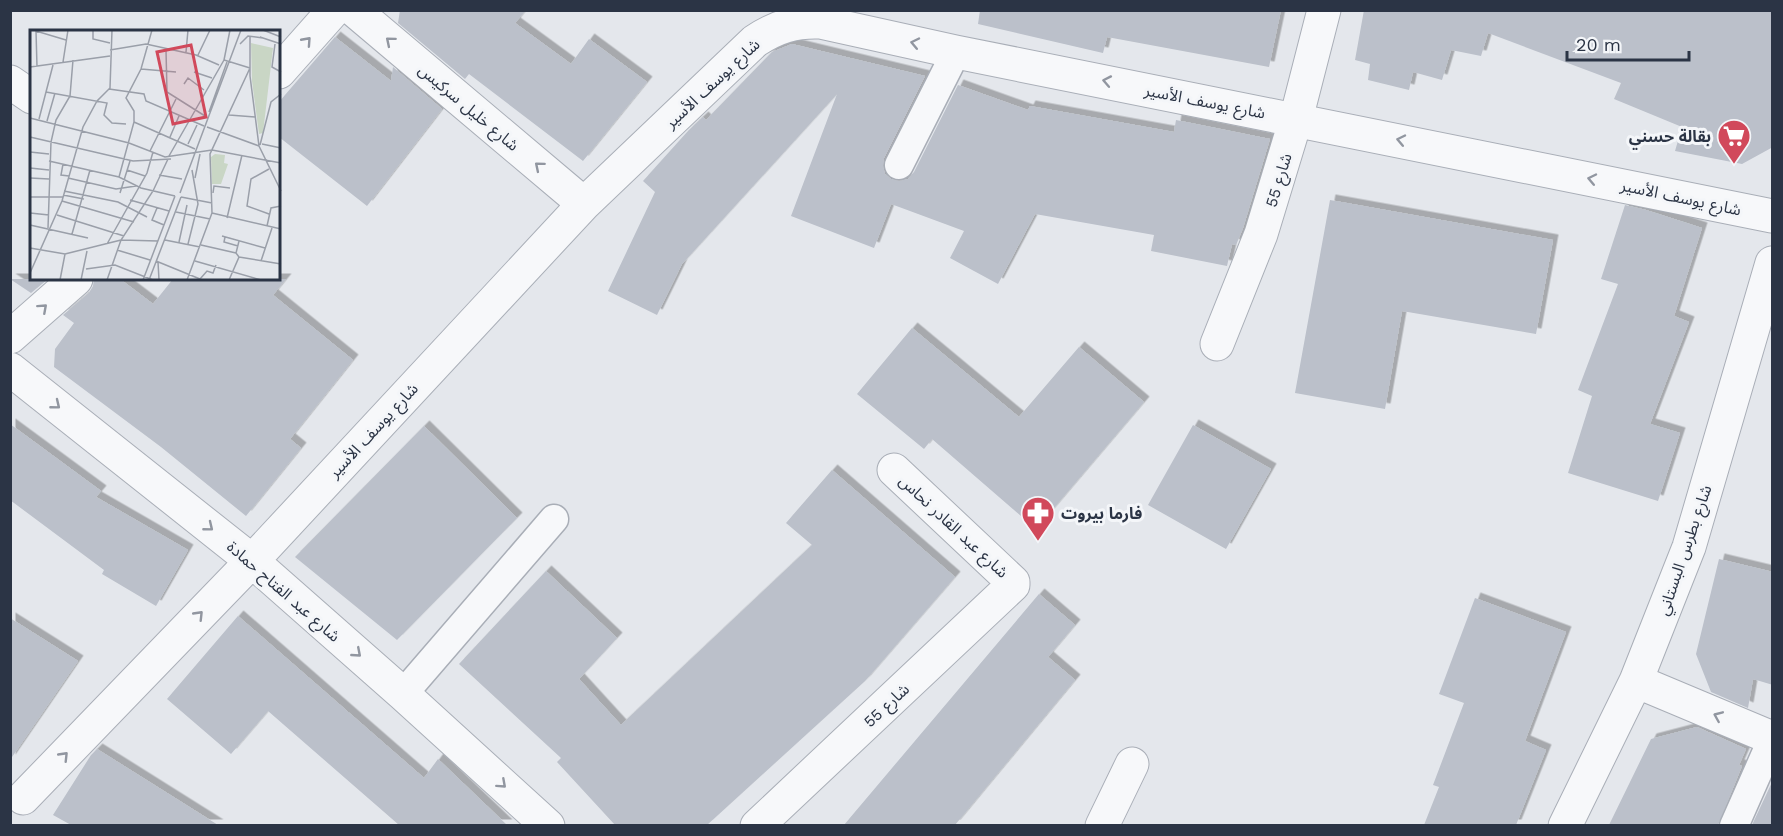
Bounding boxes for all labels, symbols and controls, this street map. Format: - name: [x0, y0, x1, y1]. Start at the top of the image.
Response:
- scale bar: [1567, 24, 1688, 62]
- inset map: [30, 30, 280, 280]
- text: 20 m: [1576, 34, 1621, 55]
- street label: شارع يوسف الأسير: [660, 35, 766, 135]
- one-way arrow: [300, 37, 311, 48]
- one-way arrow: [386, 37, 397, 48]
- one-way arrow: [911, 37, 921, 50]
- street label: شارع خليل سركيس: [413, 60, 523, 157]
- one-way arrow: [1102, 75, 1112, 88]
- street label: شارع يوسف الأسير: [1141, 80, 1267, 125]
- supermarket icon: بقالة حسني: [1716, 118, 1752, 165]
- place label: بقالة حسني: [1629, 127, 1711, 150]
- one-way arrow: [1396, 134, 1406, 147]
- street label: شارع 55: [1261, 151, 1299, 210]
- one-way arrow: [535, 162, 546, 173]
- one-way arrow: [1587, 173, 1597, 186]
- street label: شارع يوسف الأسير: [1617, 175, 1743, 222]
- one-way arrow: [36, 304, 47, 315]
- street label: شارع يوسف الأسير: [324, 379, 424, 484]
- one-way arrow: [49, 398, 60, 409]
- street label: شارع عبد القادر نحاس: [893, 471, 1012, 584]
- street label: شارع بطرس البستاني: [1653, 482, 1719, 619]
- pharmacy icon: فارما بيروت: [1020, 495, 1056, 542]
- place label: فارما بيروت: [1061, 504, 1142, 523]
- one-way arrow: [202, 519, 213, 530]
- street label: شارع عبد الفتاح حمادة: [221, 537, 344, 648]
- one-way arrow: [192, 612, 203, 623]
- one-way arrow: [350, 646, 361, 657]
- street label: شارع 55: [860, 680, 915, 733]
- one-way arrow: [1714, 711, 1725, 723]
- one-way arrow: [57, 752, 68, 762]
- one-way arrow: [495, 777, 506, 788]

